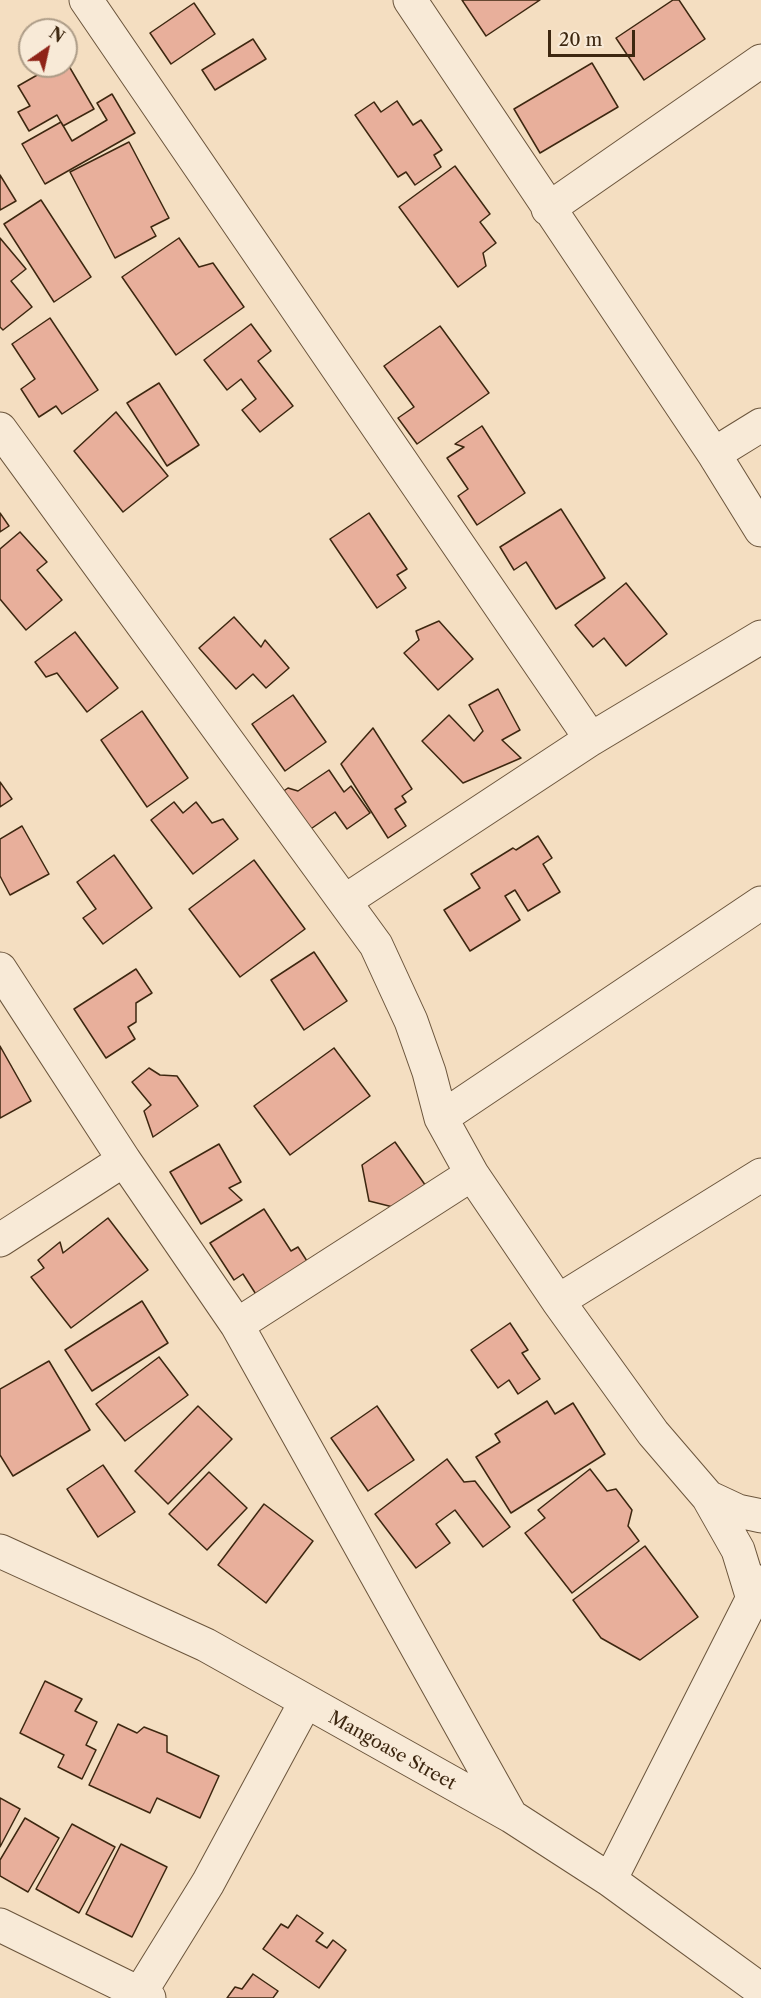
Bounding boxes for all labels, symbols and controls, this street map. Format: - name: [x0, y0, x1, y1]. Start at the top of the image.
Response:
- north arrow: [18, 18, 78, 78]
- scale bar: [551, 18, 638, 56]
- text: N: [46, 23, 68, 47]
- text: 20 m: [559, 29, 602, 51]
- street label: Mangoase Street: [324, 1707, 460, 1795]

